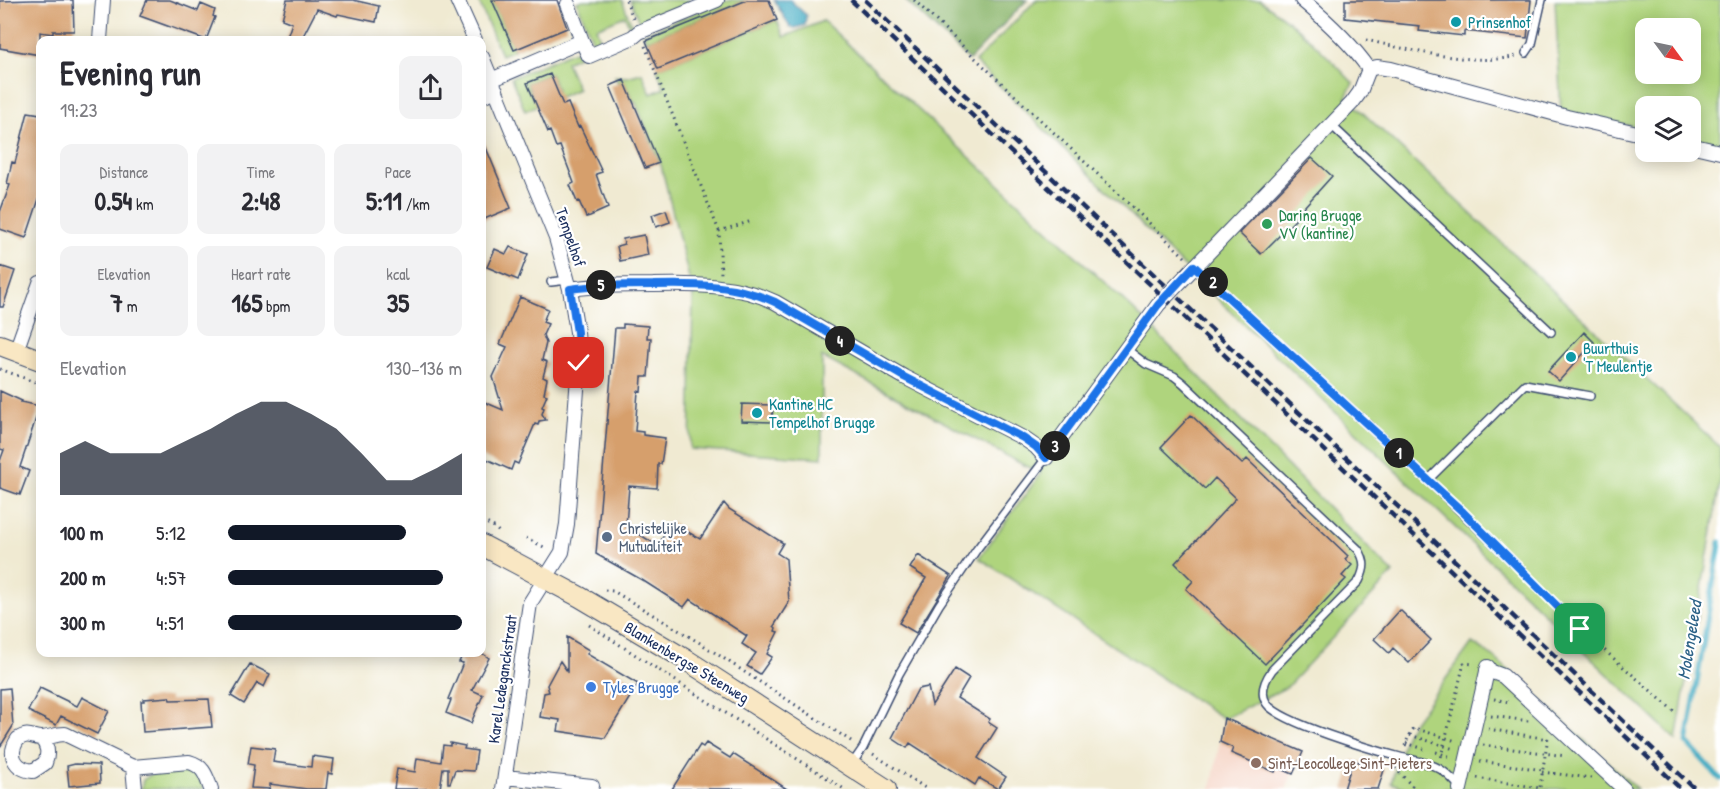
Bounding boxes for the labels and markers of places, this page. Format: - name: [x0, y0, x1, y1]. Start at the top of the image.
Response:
- place label: Prinsenhof: [1468, 11, 1532, 33]
- marker: Prinsenhof: [1449, 15, 1463, 29]
- place label: Daring Brugge VV (kantine): [1279, 204, 1363, 244]
- marker: Daring Brugge VV (kantine): [1260, 217, 1274, 231]
- pin: 2: [1198, 267, 1228, 297]
- pin: 5: [586, 270, 616, 300]
- pin: 4: [825, 326, 855, 356]
- pin: [553, 337, 604, 388]
- place label: Buurthuis 'T Meulentje: [1583, 337, 1653, 377]
- marker: Buurthuis 'T Meulentje: [1564, 350, 1578, 364]
- place label: Kantine HC Tempelhof Brugge: [769, 393, 876, 433]
- marker: Kantine HC Tempelhof Brugge: [750, 406, 764, 420]
- pin: 3: [1040, 431, 1070, 461]
- pin: 1: [1384, 438, 1414, 468]
- place label: Christelijke Mutualiteit: [619, 517, 688, 557]
- marker: Christelijke Mutualiteit: [600, 530, 614, 544]
- pin: [1554, 603, 1605, 654]
- place label: Tyles Brugge: [603, 676, 680, 698]
- marker: Tyles Brugge: [584, 680, 598, 694]
- place label: Sint-Leocollege Sint-Pieters: [1268, 752, 1432, 774]
- marker: Sint-Leocollege Sint-Pieters: [1249, 756, 1263, 770]

